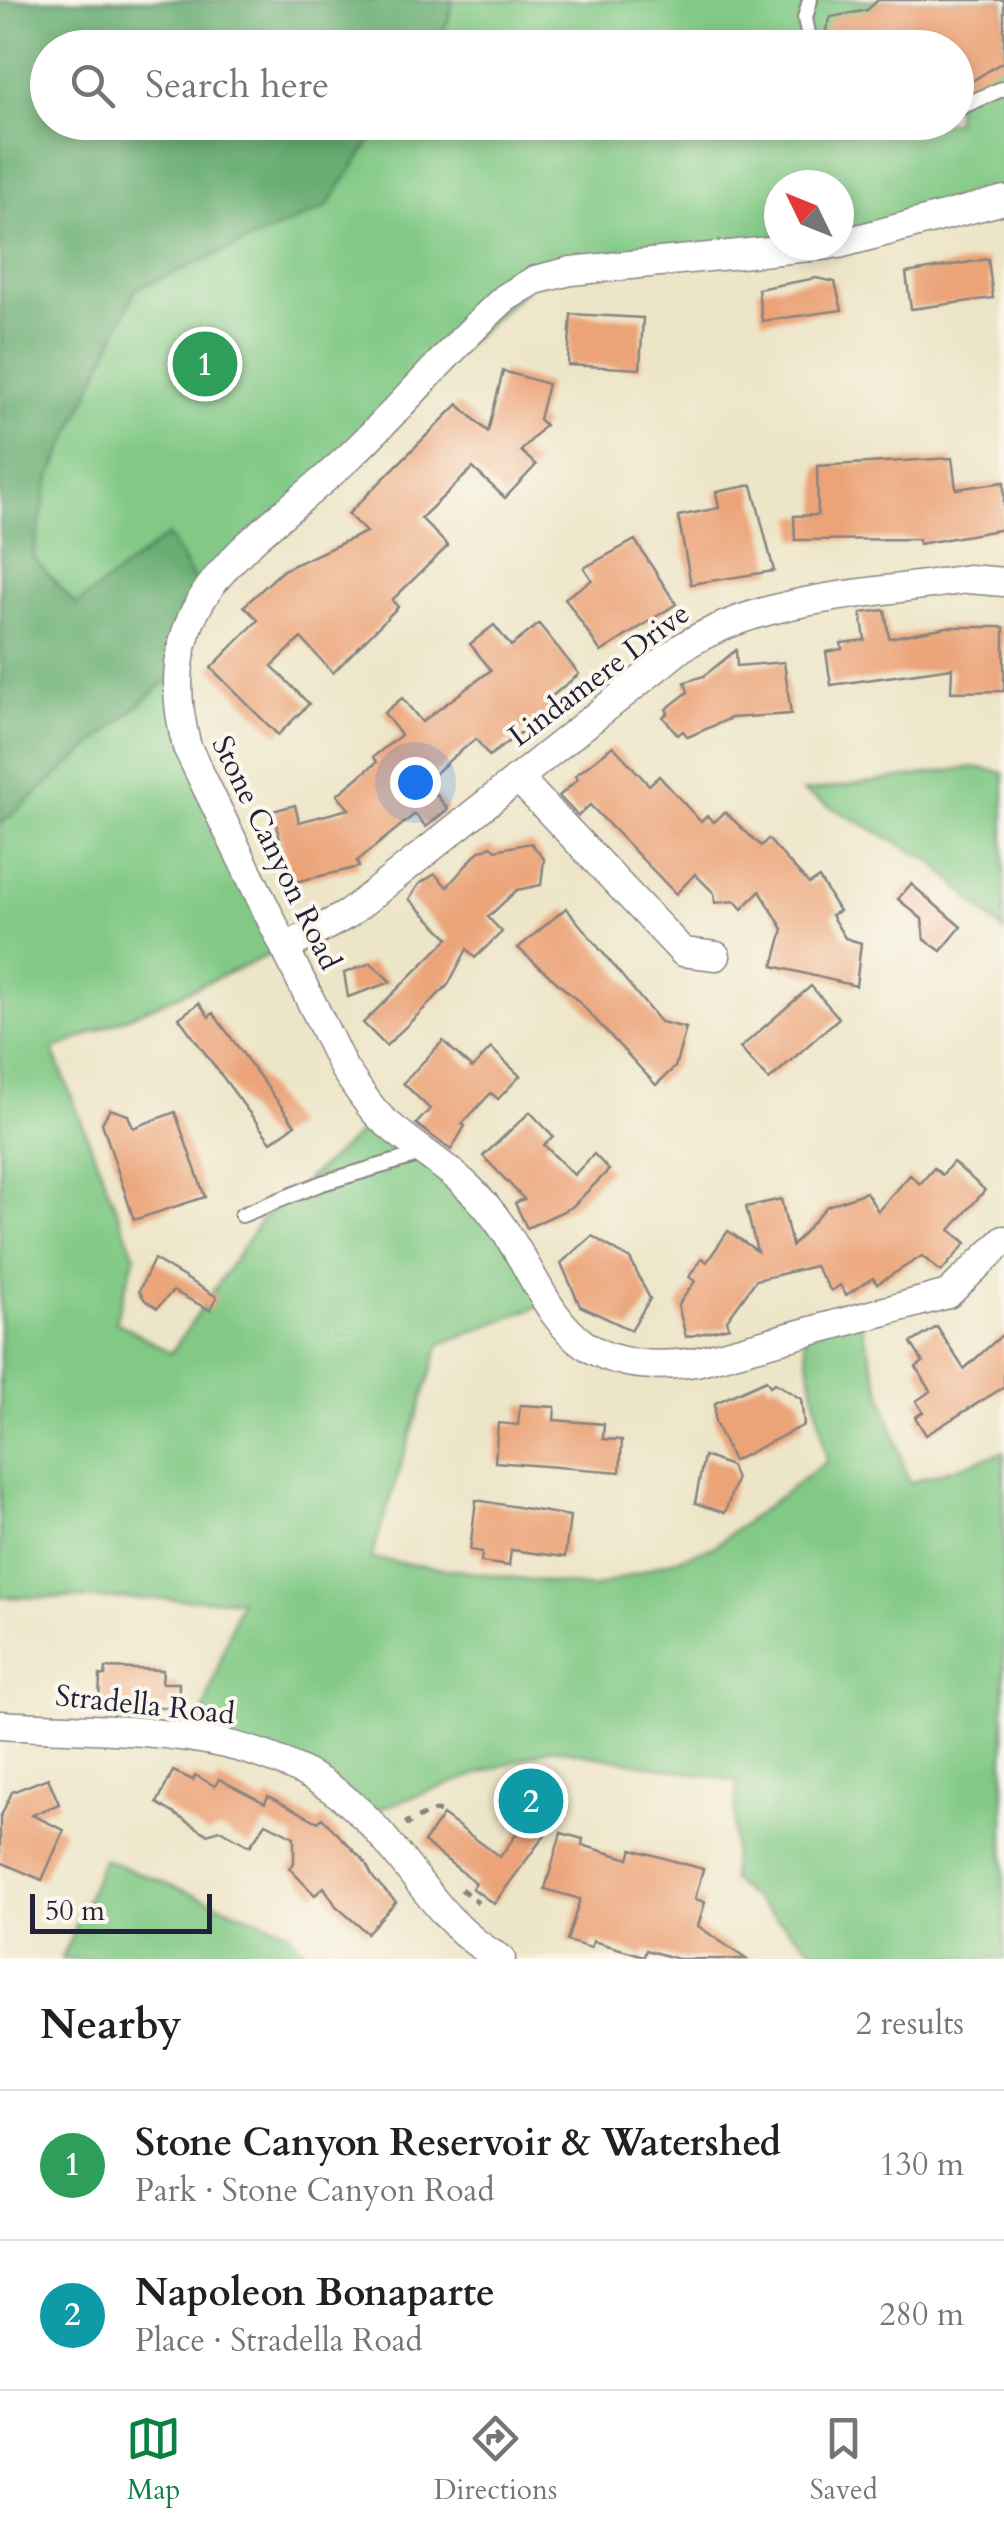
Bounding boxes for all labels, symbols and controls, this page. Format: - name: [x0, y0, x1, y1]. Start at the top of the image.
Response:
- search box: [30, 30, 974, 140]
- icon: search: [65, 58, 120, 113]
- text: Search here: [145, 59, 329, 111]
- north arrow: [764, 170, 854, 260]
- pin: 1: [172, 326, 238, 402]
- street label: Lindamere Drive: [500, 593, 698, 757]
- street label: Stone Canyon Road: [202, 729, 350, 977]
- your location: [390, 757, 441, 808]
- street label: Stradella Road: [53, 1675, 237, 1735]
- pin: 2: [498, 1764, 564, 1838]
- scale bar: [30, 1889, 212, 1934]
- text: 50 m: [45, 1892, 105, 1930]
- text: Nearby: [40, 1996, 182, 2053]
- text: 2 results: [856, 2002, 964, 2046]
- text: Stone Canyon Reservoir & Watershed: [135, 2117, 781, 2169]
- text: 1: [64, 2143, 81, 2187]
- text: 130 m: [879, 2143, 964, 2187]
- text: Park · Stone Canyon Road: [135, 2169, 494, 2213]
- text: Napoleon Bonaparte: [135, 2267, 495, 2319]
- text: 2: [64, 2293, 81, 2337]
- text: 280 m: [879, 2293, 964, 2337]
- text: Place · Stradella Road: [135, 2319, 423, 2363]
- tab: Map: [126, 2411, 181, 2509]
- tab: Directions: [434, 2411, 557, 2509]
- tab: Saved: [810, 2411, 878, 2509]

